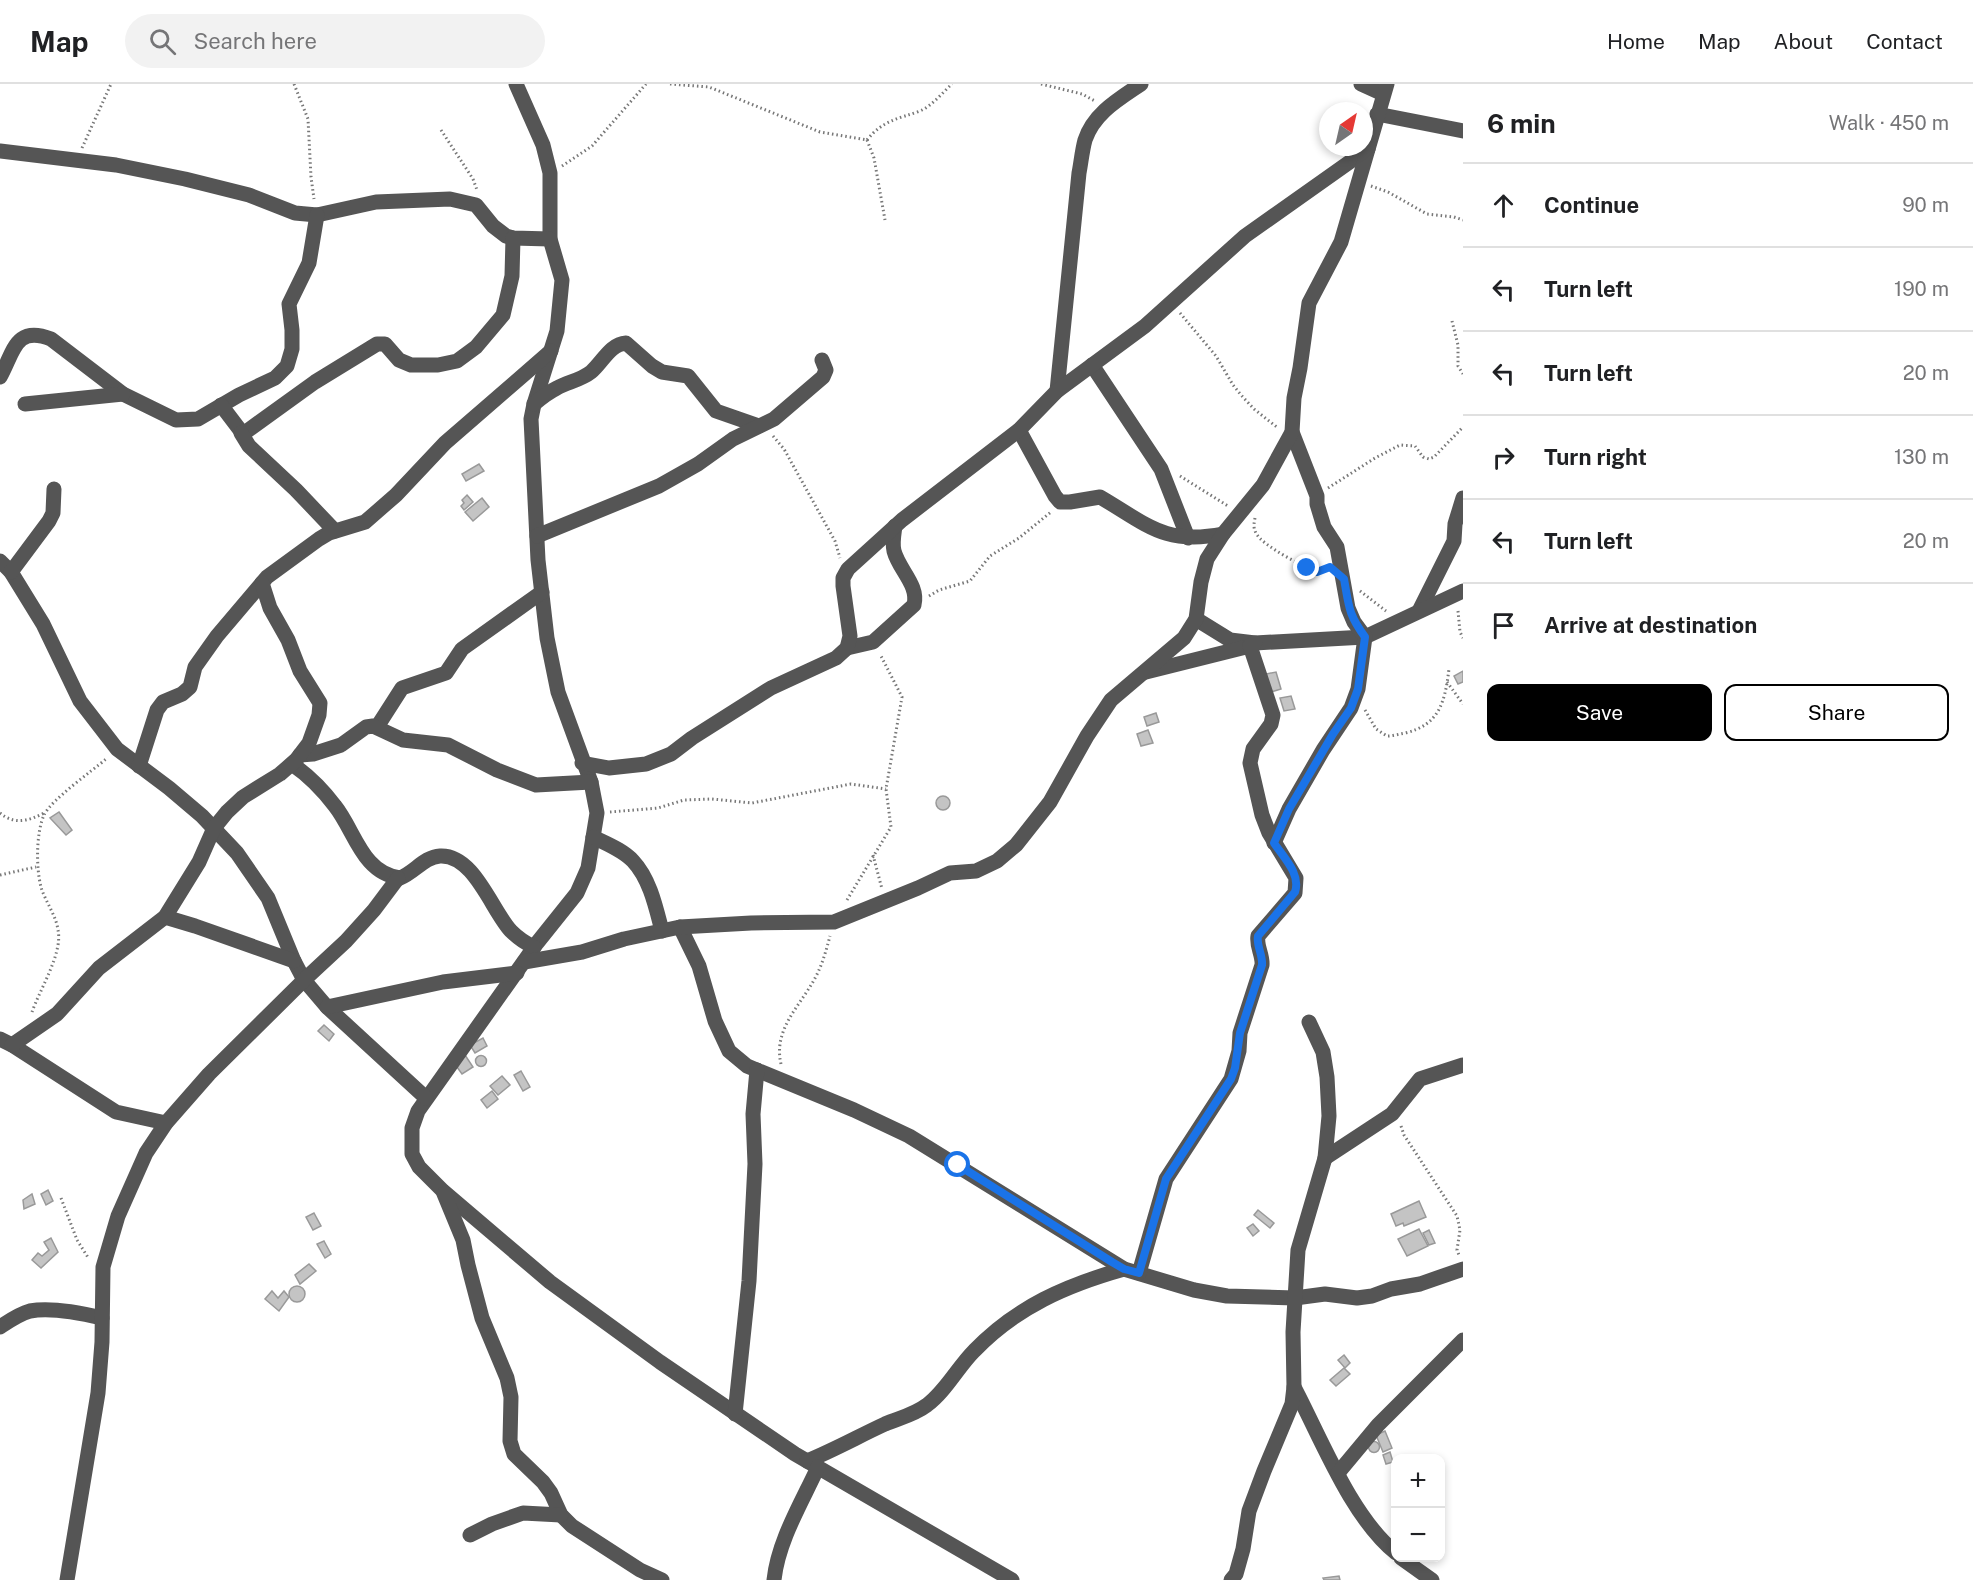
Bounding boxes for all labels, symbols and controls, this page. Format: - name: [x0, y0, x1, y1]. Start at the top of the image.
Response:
- search box: [125, 14, 545, 68]
- text: Map: [30, 25, 89, 58]
- icon: search: [146, 25, 179, 58]
- text: Search here: [194, 28, 317, 54]
- text: Home: [1607, 29, 1665, 54]
- text: Map: [1698, 29, 1741, 54]
- text: About: [1774, 29, 1833, 54]
- text: Contact: [1866, 29, 1943, 54]
- north arrow: [1319, 102, 1373, 156]
- text: 6 min: [1487, 108, 1556, 139]
- text: Walk · 450 m: [1829, 111, 1949, 135]
- icon: ahead: [1487, 189, 1520, 222]
- text: Continue: [1544, 192, 1639, 218]
- text: 90 m: [1902, 193, 1949, 217]
- icon: left: [1487, 273, 1520, 306]
- text: Turn left: [1544, 276, 1633, 302]
- text: 190 m: [1894, 277, 1949, 301]
- icon: left: [1487, 357, 1520, 390]
- text: Turn left: [1544, 360, 1633, 386]
- text: 20 m: [1903, 361, 1949, 385]
- icon: right: [1487, 441, 1520, 474]
- text: Turn right: [1544, 444, 1647, 470]
- text: 130 m: [1894, 445, 1949, 469]
- icon: left: [1487, 525, 1520, 558]
- text: Turn left: [1544, 528, 1633, 554]
- text: 20 m: [1903, 529, 1949, 553]
- route end: [1293, 554, 1319, 580]
- icon: arrive: [1487, 609, 1520, 642]
- text: Arrive at destination: [1544, 612, 1757, 638]
- button: Save: [1487, 684, 1712, 741]
- button: Share: [1724, 684, 1949, 741]
- route start: [944, 1151, 970, 1177]
- map controls: [1391, 1454, 1445, 1562]
- button: +: [1391, 1454, 1445, 1508]
- button: −: [1391, 1508, 1445, 1562]

